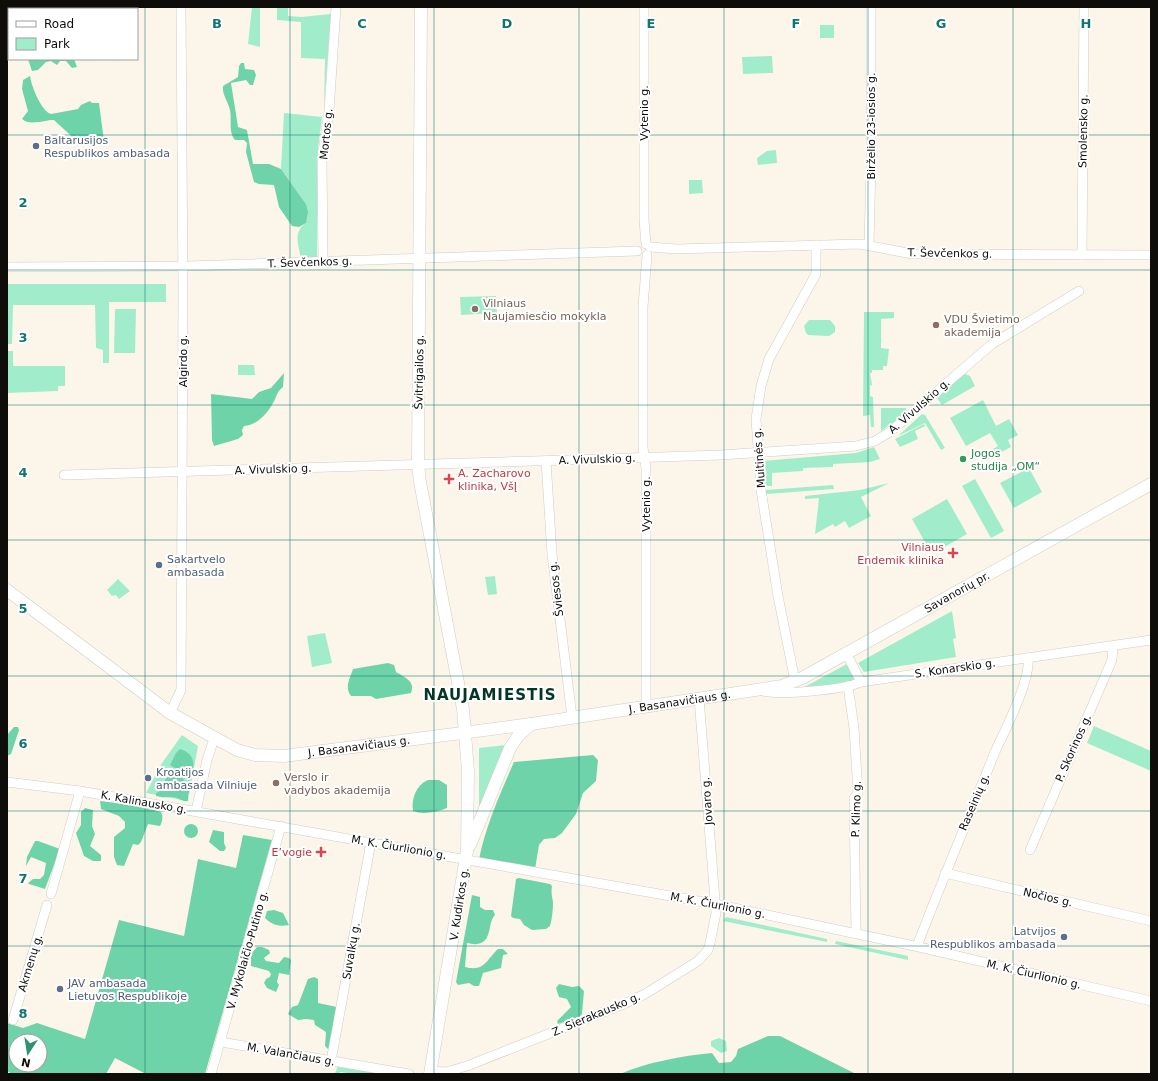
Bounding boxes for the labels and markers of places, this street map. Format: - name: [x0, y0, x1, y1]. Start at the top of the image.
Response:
- place label: Baltarusijos Respublikos ambasada: [44, 134, 170, 160]
- marker: Baltarusijos Respublikos ambasada: [31, 141, 41, 151]
- place label: Vilniaus Naujamiesčio mokykla: [483, 297, 606, 323]
- marker: Vilniaus Naujamiesčio mokykla: [470, 304, 480, 314]
- place label: VDU Švietimo akademija: [944, 313, 1020, 339]
- marker: VDU Švietimo akademija: [931, 320, 941, 330]
- place label: Jogos studija „OM“: [970, 447, 1040, 473]
- marker: Jogos studija „OM“: [958, 454, 968, 464]
- place label: A. Zacharovo klinika, VšĮ: [458, 467, 531, 493]
- marker: A. Zacharovo klinika, VšĮ: [443, 473, 455, 485]
- place label: Vilniaus Endemik klinika: [857, 541, 944, 567]
- marker: Vilniaus Endemik klinika: [947, 547, 959, 559]
- place label: Sakartvelo ambasada: [167, 553, 226, 579]
- marker: Sakartvelo ambasada: [154, 560, 164, 570]
- place label: Kroatijos ambasada Vilniuje: [156, 766, 257, 792]
- place label: Verslo ir vadybos akademija: [284, 771, 391, 797]
- marker: Kroatijos ambasada Vilniuje: [143, 773, 153, 783]
- marker: Verslo ir vadybos akademija: [271, 778, 281, 788]
- place label: E’vogie: [272, 846, 312, 859]
- marker: E’vogie: [315, 846, 327, 858]
- place label: Latvijos Respublikos ambasada: [930, 925, 1056, 951]
- marker: Latvijos Respublikos ambasada: [1059, 932, 1069, 942]
- place label: JAV ambasada Lietuvos Respublikoje: [67, 977, 187, 1003]
- marker: JAV ambasada Lietuvos Respublikoje: [55, 984, 65, 994]

